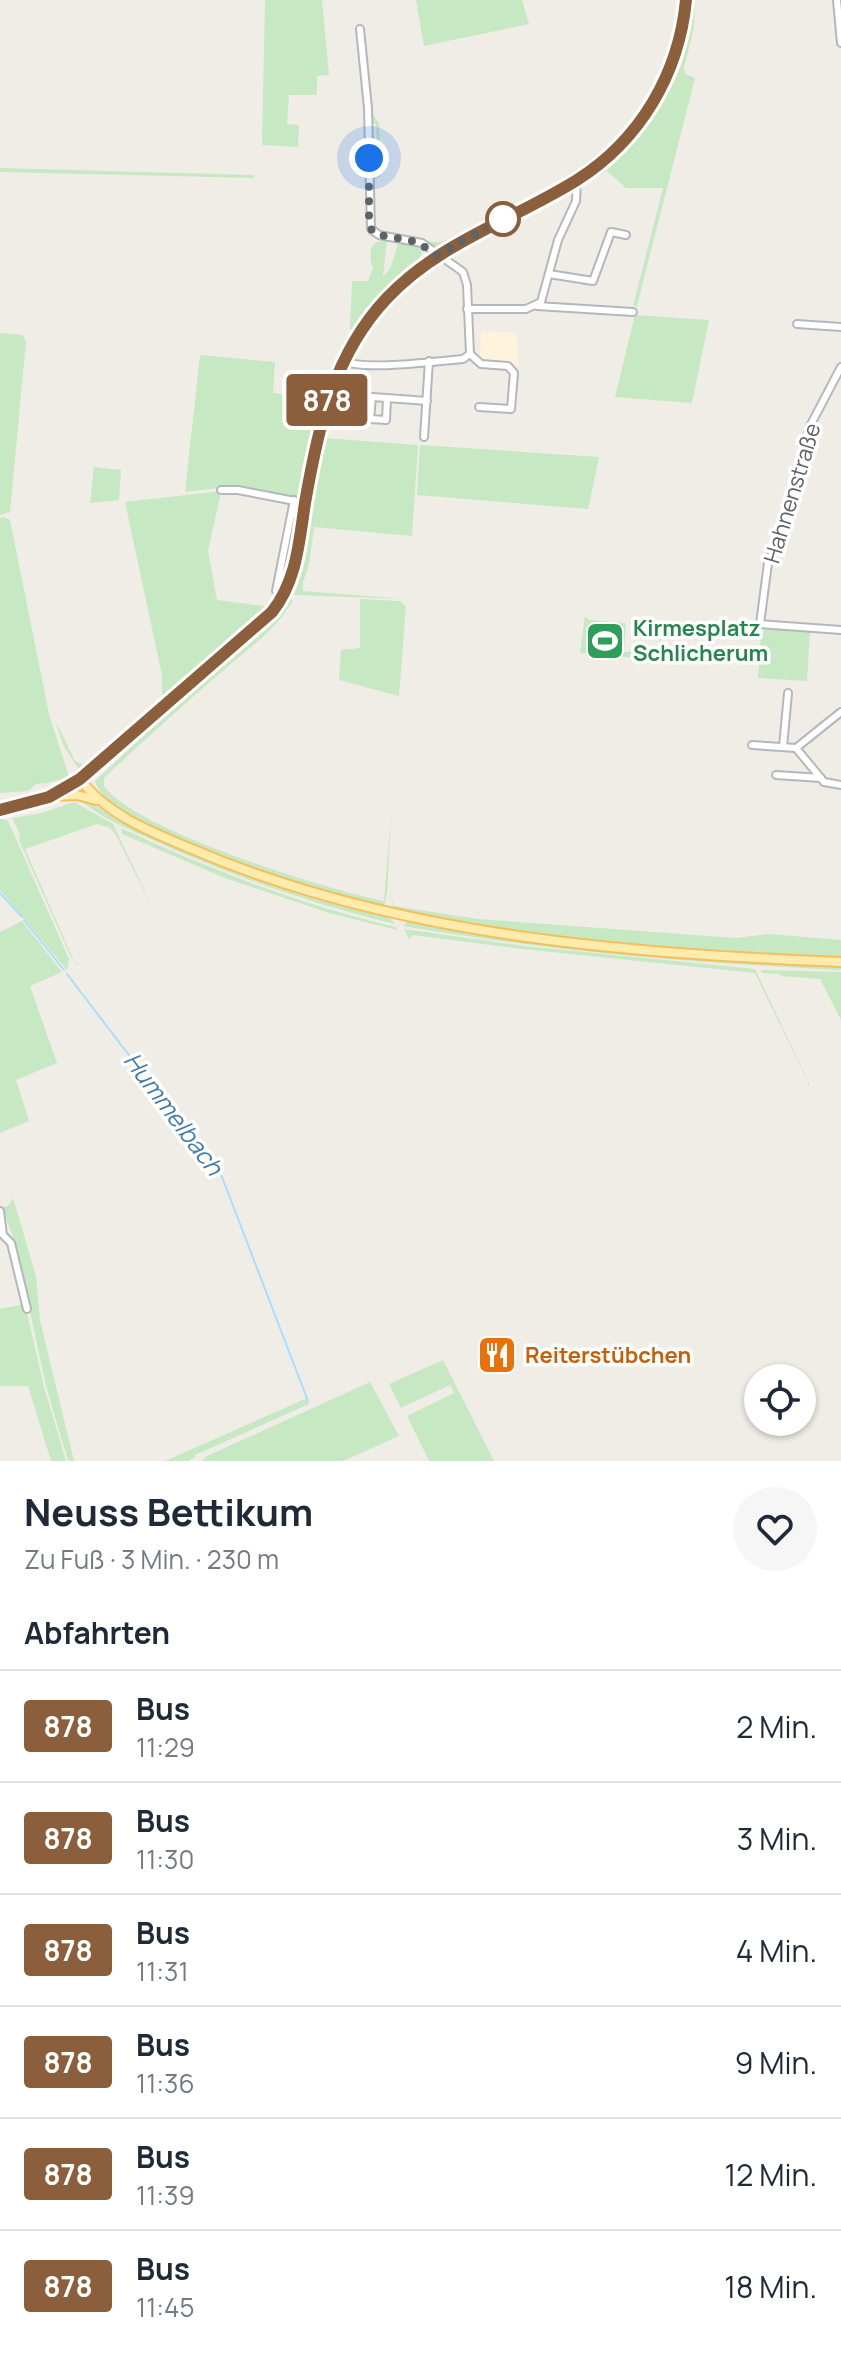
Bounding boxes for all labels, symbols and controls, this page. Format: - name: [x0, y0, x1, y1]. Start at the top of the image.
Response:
- your location: [349, 138, 389, 178]
- unlabelled marker: [486, 202, 520, 236]
- line badge: 878: [281, 374, 373, 426]
- text: 878: [302, 381, 352, 419]
- street label: Hahnenstraße: [756, 419, 828, 567]
- place label: Kirmesplatz Schlicherum: [633, 613, 768, 668]
- sports icon: Kirmesplatz Schlicherum: [584, 620, 626, 662]
- water label: Hummelbach: [117, 1045, 232, 1182]
- restaurant icon: Reiterstübchen: [476, 1334, 518, 1376]
- place label: Reiterstübchen: [525, 1340, 691, 1370]
- map controls: [744, 1364, 816, 1436]
- button: locate: [744, 1364, 816, 1436]
- text: Neuss Bettikum: [24, 1485, 313, 1537]
- button: heart: [733, 1487, 817, 1571]
- text: Zu Fuß · 3 Min. · 230 m: [24, 1541, 279, 1577]
- text: Abfahrten: [24, 1612, 170, 1653]
- text: Bus: [136, 1688, 190, 1729]
- text: 2 Min.: [736, 1706, 817, 1747]
- text: 878: [43, 1707, 93, 1745]
- text: 11:29: [136, 1729, 195, 1765]
- text: Bus: [136, 1800, 190, 1841]
- text: 3 Min.: [737, 1818, 817, 1859]
- text: 878: [43, 1819, 93, 1857]
- text: 11:30: [136, 1841, 194, 1877]
- text: Bus: [136, 1912, 190, 1953]
- text: 4 Min.: [736, 1930, 817, 1971]
- text: 878: [43, 1931, 93, 1969]
- text: 11:31: [136, 1953, 189, 1989]
- text: Bus: [136, 2024, 190, 2065]
- text: 9 Min.: [735, 2042, 817, 2083]
- text: 878: [43, 2043, 93, 2081]
- text: 11:36: [136, 2065, 195, 2101]
- text: Bus: [136, 2136, 190, 2177]
- text: 12 Min.: [725, 2154, 817, 2195]
- text: 878: [43, 2155, 93, 2193]
- text: 11:39: [136, 2177, 195, 2213]
- text: Bus: [136, 2248, 190, 2289]
- text: 18 Min.: [724, 2266, 817, 2307]
- text: 878: [43, 2267, 93, 2305]
- text: 11:45: [136, 2289, 194, 2325]

